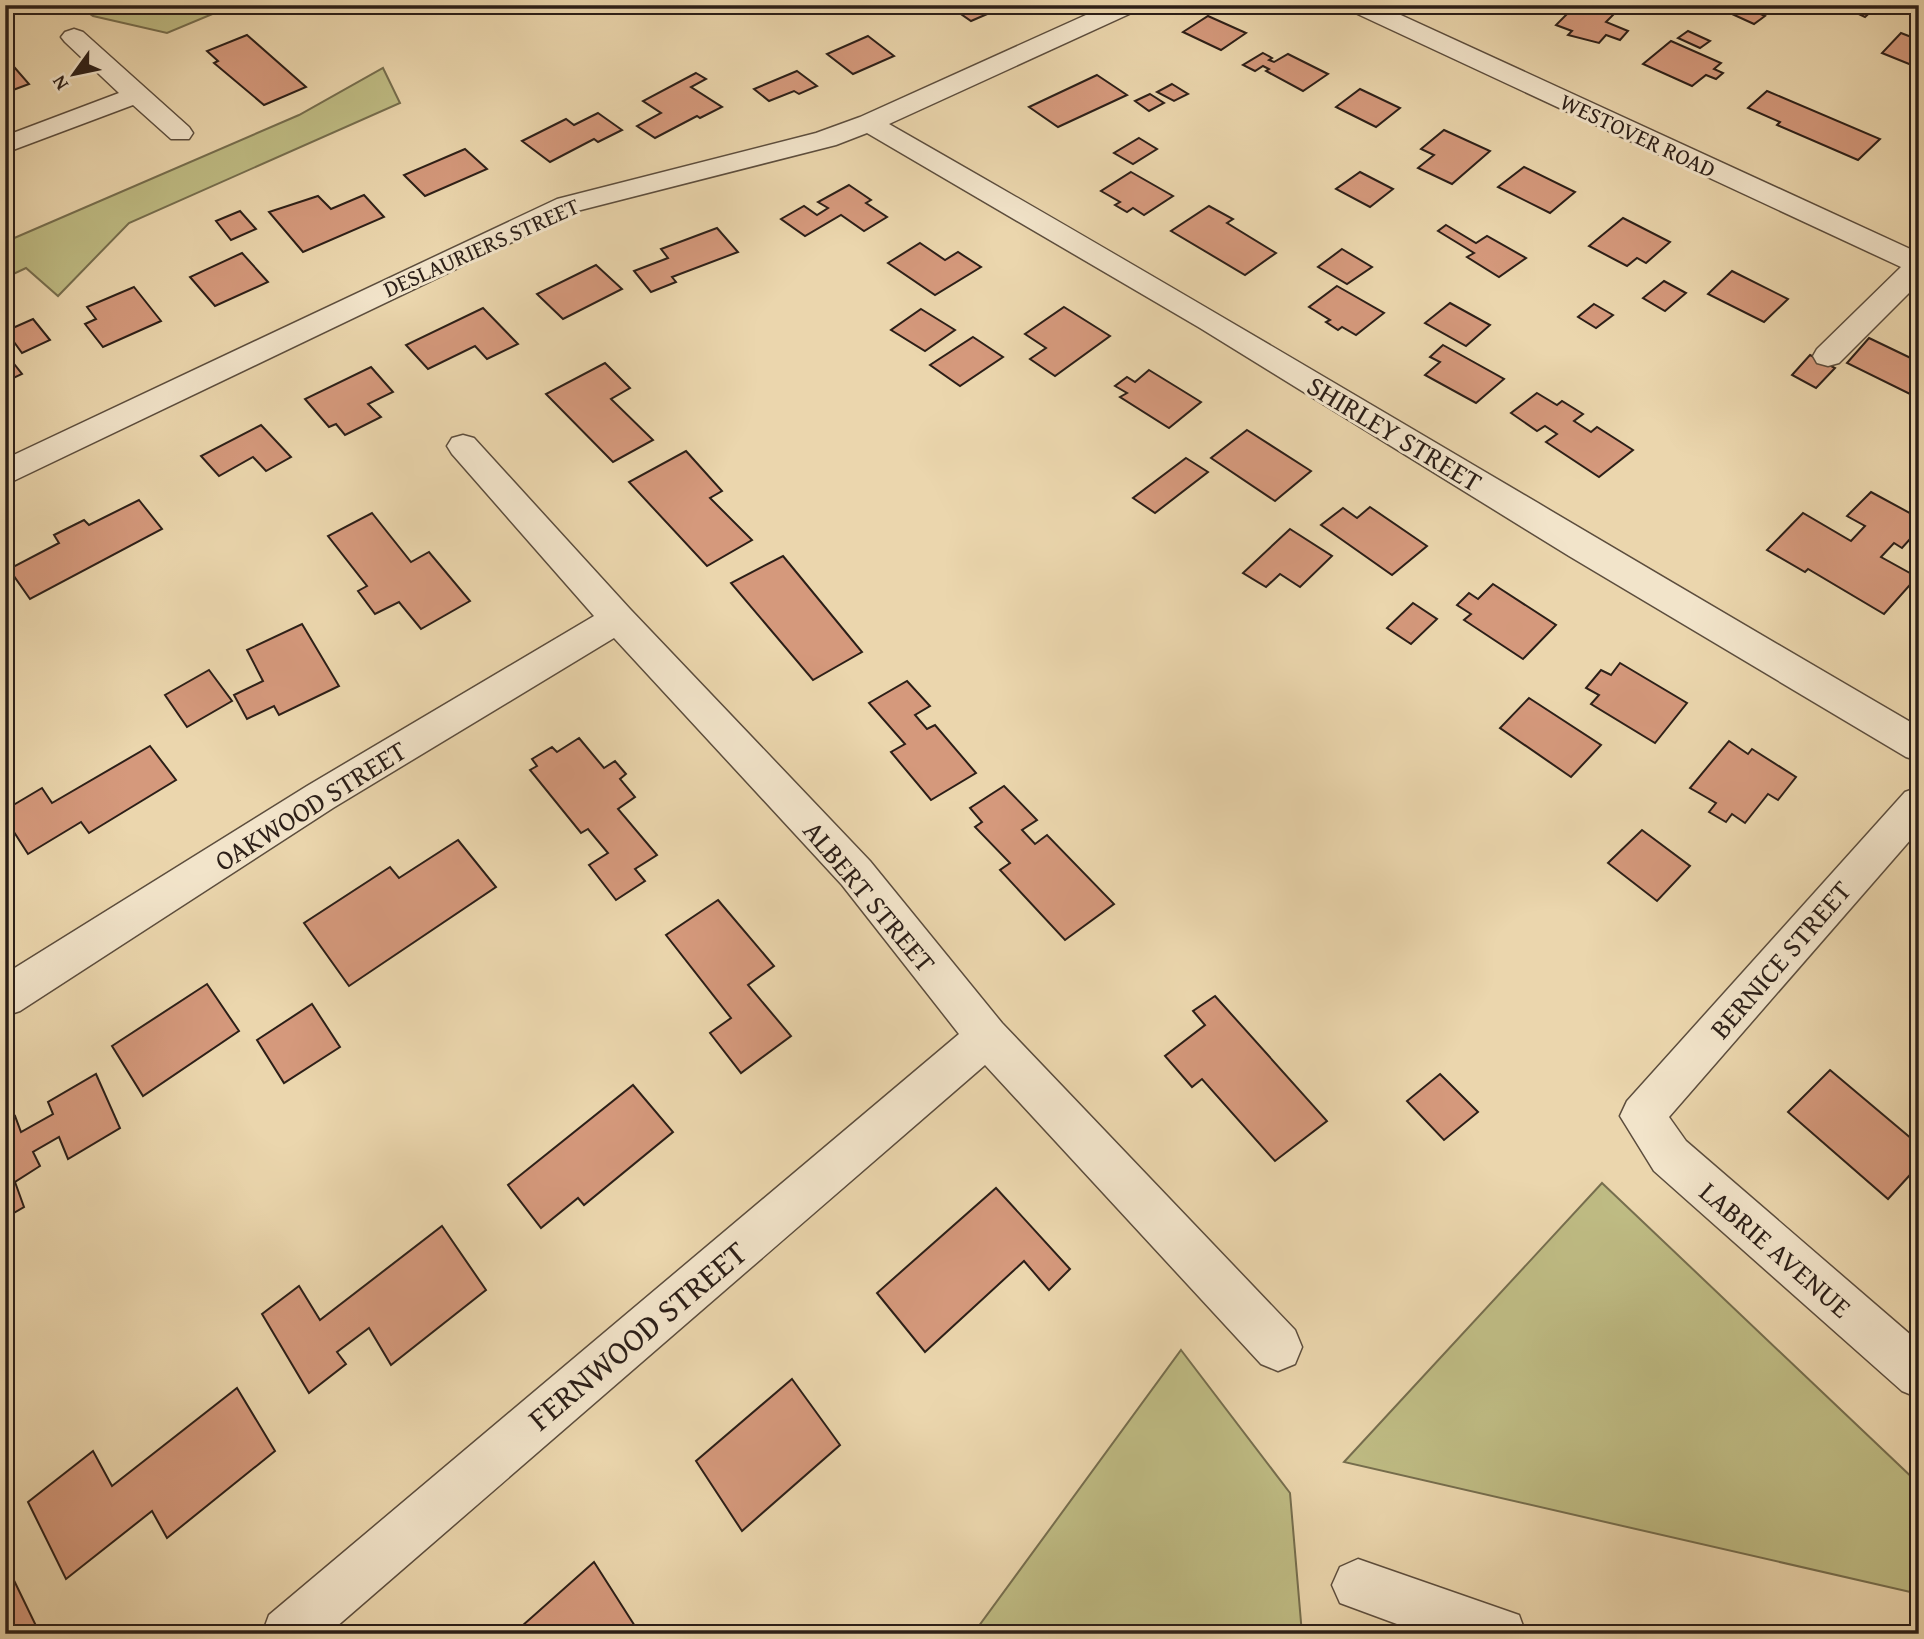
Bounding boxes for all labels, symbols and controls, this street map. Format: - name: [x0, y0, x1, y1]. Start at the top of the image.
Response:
- north arrow: [38, 38, 108, 108]
- text: N: [44, 70, 75, 96]
- street label: WESTOVER ROAD: [1555, 85, 1721, 185]
- street label: DESLAURIERS STREET: [378, 189, 584, 305]
- street label: SHIRLEY STREET: [1300, 365, 1490, 502]
- street label: OAKWOOD STREET: [206, 729, 414, 881]
- street label: ALBERT STREET: [794, 811, 946, 981]
- street label: BERNICE STREET: [1700, 871, 1861, 1047]
- street label: LABRIE AVENUE: [1691, 1171, 1861, 1327]
- street label: FERNWOOD STREET: [517, 1229, 757, 1441]

